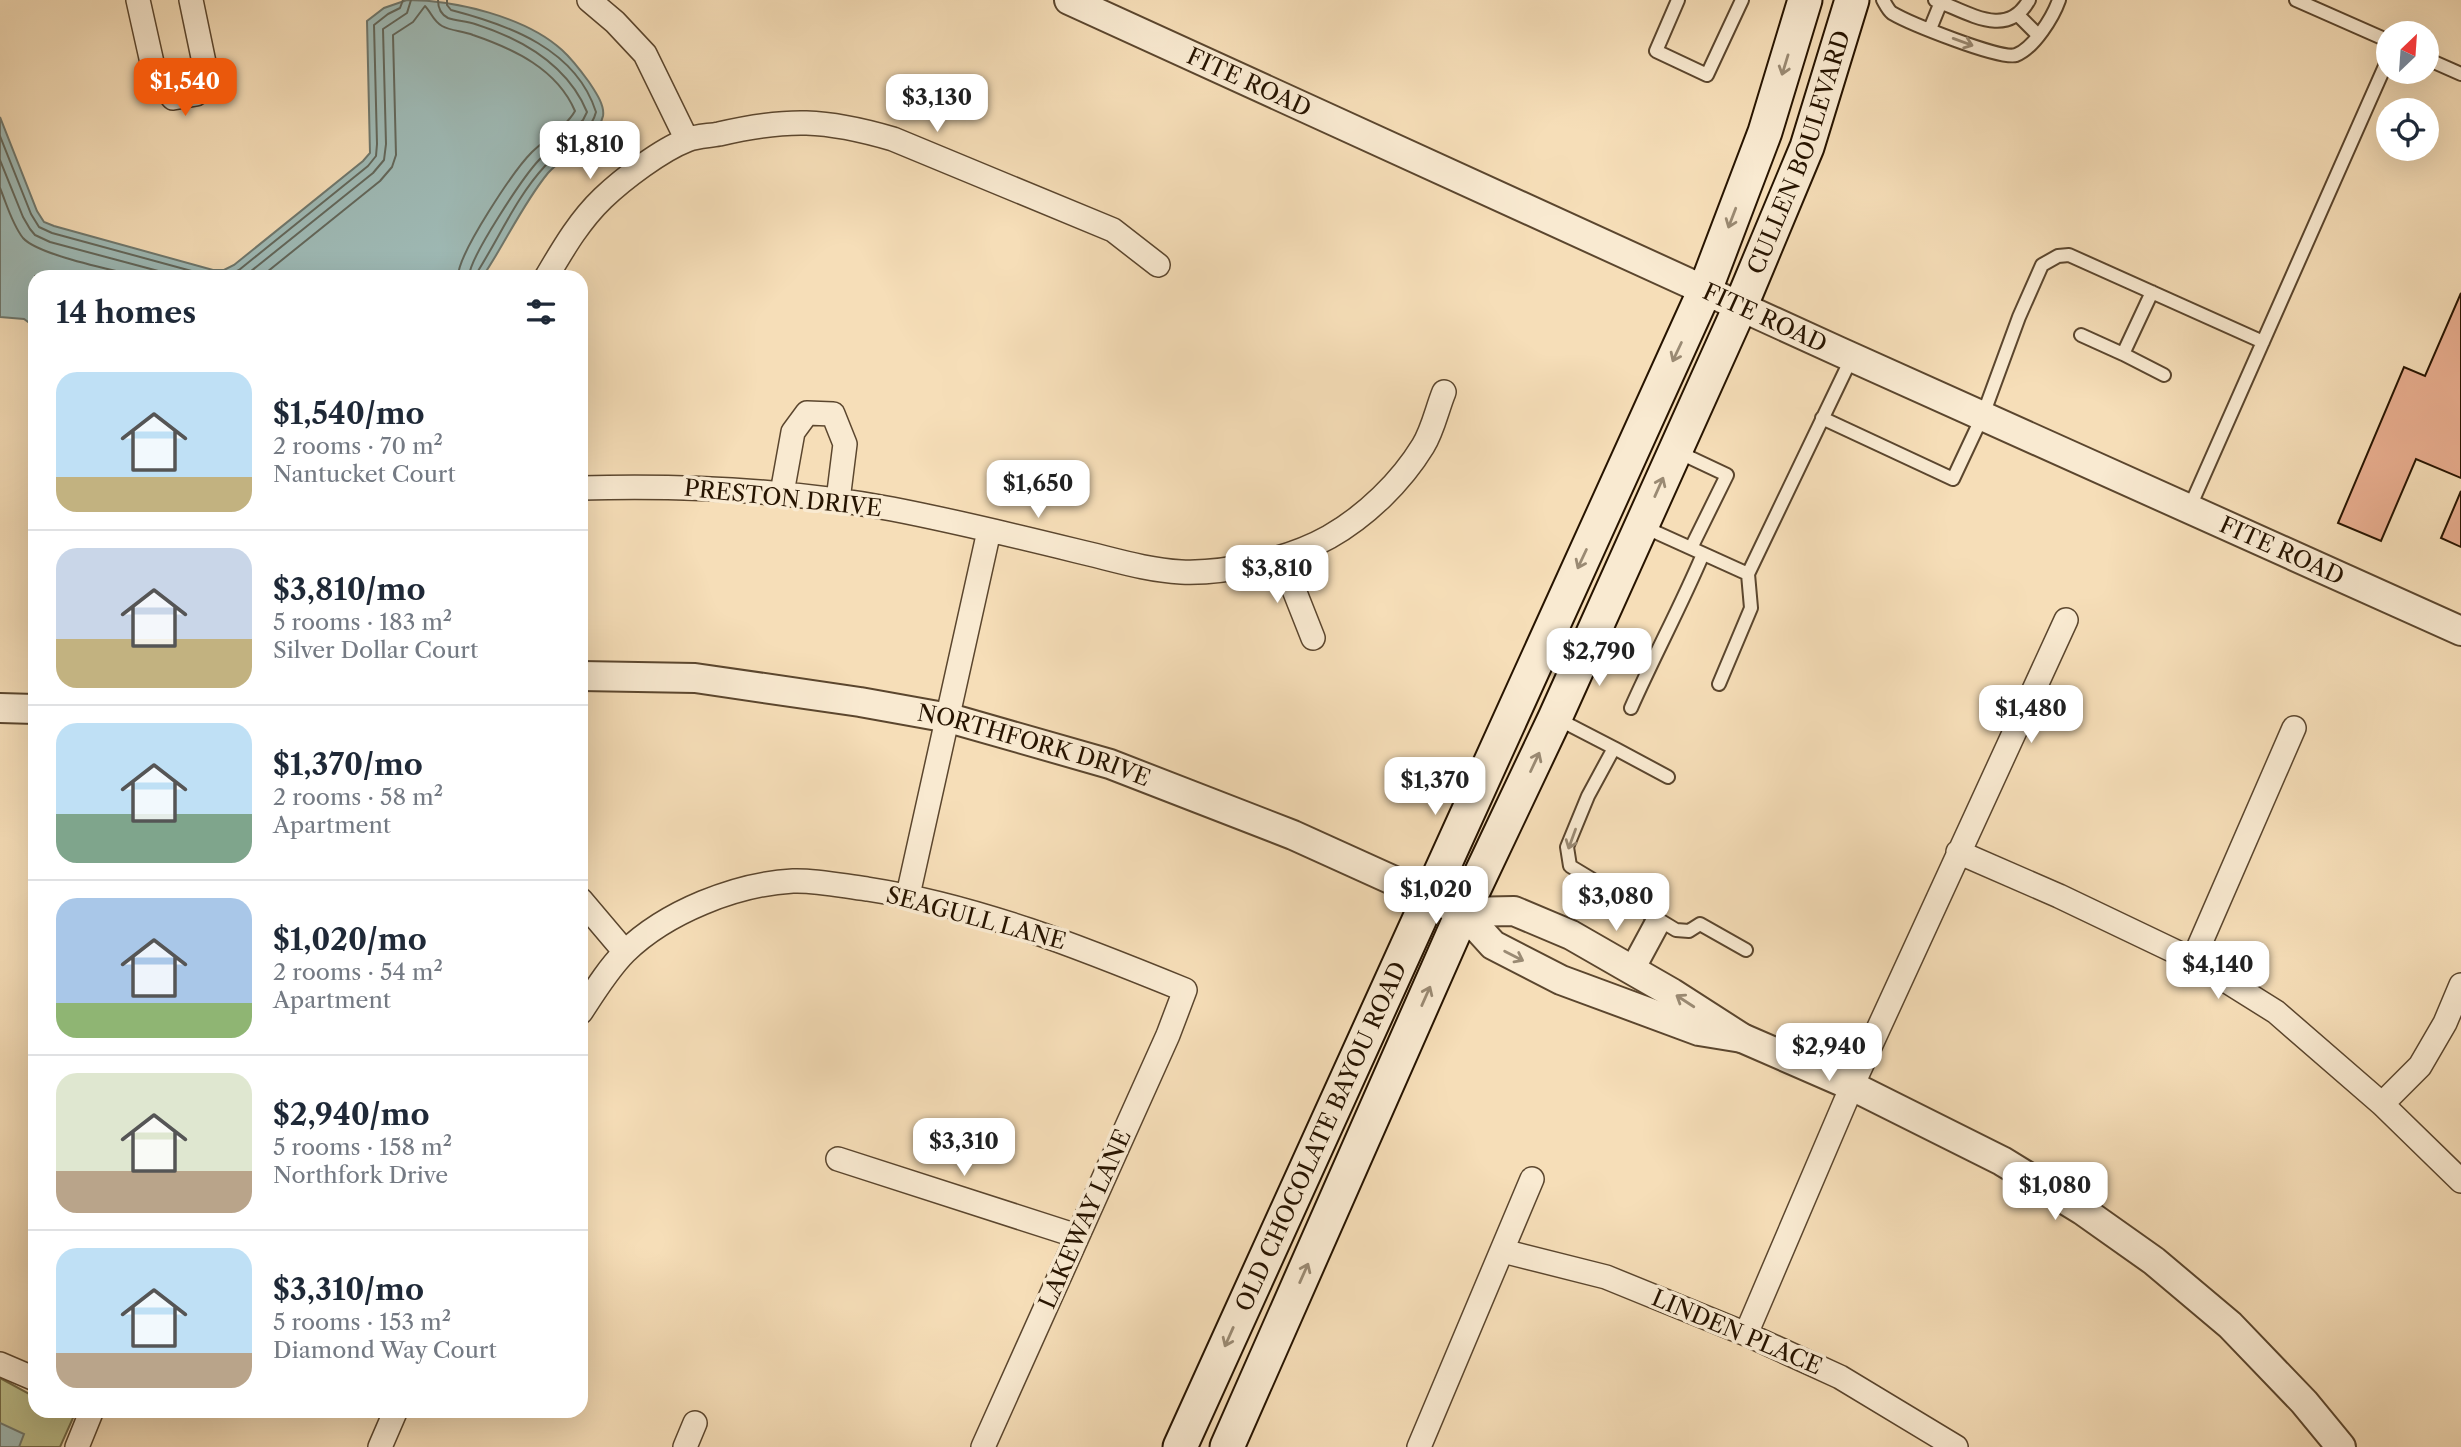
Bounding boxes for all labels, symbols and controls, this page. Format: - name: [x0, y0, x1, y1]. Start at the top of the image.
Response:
- north arrow: [2376, 21, 2440, 84]
- map controls: [2376, 21, 2439, 161]
- street label: CULLEN BOULEVARD: [1741, 27, 1856, 278]
- one-way arrow: [1951, 37, 1973, 49]
- street label: FITE ROAD: [1183, 42, 1316, 123]
- one-way arrow: [1778, 54, 1790, 76]
- pin: $1,540: [128, 58, 242, 118]
- text: $1,540: [150, 67, 220, 95]
- pin: $3,130: [880, 74, 994, 134]
- text: $3,130: [902, 83, 972, 111]
- button: locate: [2376, 98, 2439, 161]
- pin: $1,810: [533, 122, 647, 181]
- text: $1,810: [556, 130, 624, 158]
- one-way arrow: [1725, 206, 1737, 228]
- street label: FITE ROAD: [1698, 277, 1831, 358]
- icon: filters: [522, 293, 560, 331]
- text: 14 homes: [56, 294, 196, 331]
- one-way arrow: [1670, 341, 1683, 362]
- text: $1,540/mo: [273, 395, 425, 432]
- icon: home: [112, 400, 196, 484]
- text: 2 rooms · 70 m²: [273, 432, 443, 460]
- text: Nantucket Court: [273, 460, 456, 488]
- pin: $1,650: [981, 461, 1095, 520]
- text: $1,650: [1003, 469, 1073, 497]
- street label: PRESTON DRIVE: [683, 474, 883, 522]
- one-way arrow: [1653, 477, 1666, 499]
- street label: FITE ROAD: [2215, 510, 2349, 591]
- pin: $3,810: [1220, 546, 1334, 605]
- one-way arrow: [1575, 548, 1588, 569]
- text: $3,810: [1241, 554, 1313, 582]
- text: $3,810/mo: [273, 571, 425, 608]
- icon: home: [112, 576, 196, 660]
- text: 5 rooms · 183 m²: [273, 608, 452, 636]
- pin: $2,790: [1542, 628, 1656, 688]
- text: Silver Dollar Court: [273, 636, 478, 664]
- text: $2,790: [1563, 637, 1635, 665]
- pin: $1,480: [1974, 686, 2088, 745]
- text: $1,480: [1995, 694, 2067, 722]
- street label: NORTHFORK DRIVE: [915, 699, 1154, 792]
- text: $1,370/mo: [273, 746, 423, 783]
- icon: home: [112, 751, 196, 835]
- one-way arrow: [1529, 751, 1542, 772]
- pin: $1,370: [1378, 758, 1492, 817]
- text: $1,370: [1400, 766, 1470, 794]
- text: 2 rooms · 58 m²: [273, 783, 443, 811]
- text: Apartment: [273, 811, 391, 839]
- one-way arrow: [1564, 827, 1577, 849]
- pin: $1,020: [1379, 866, 1493, 926]
- pin: $3,080: [1559, 874, 1673, 933]
- text: $1,020: [1400, 875, 1472, 903]
- street label: SEAGULL LANE: [883, 881, 1069, 955]
- text: $3,080: [1578, 882, 1654, 910]
- text: $1,020/mo: [273, 921, 427, 958]
- icon: home: [112, 926, 196, 1010]
- pin: $4,140: [2161, 942, 2275, 1001]
- one-way arrow: [1503, 950, 1524, 963]
- text: $4,140: [2182, 950, 2254, 978]
- street label: OLD CHOCOLATE BAYOU ROAD: [1229, 957, 1412, 1316]
- text: 2 rooms · 54 m²: [273, 958, 443, 986]
- text: Apartment: [273, 986, 391, 1014]
- one-way arrow: [1420, 986, 1433, 1007]
- one-way arrow: [1676, 994, 1695, 1009]
- pin: $2,940: [1772, 1024, 1886, 1083]
- text: $2,940: [1792, 1032, 1866, 1060]
- text: $2,940/mo: [273, 1096, 429, 1133]
- icon: home: [112, 1101, 196, 1185]
- pin: $3,310: [907, 1118, 1021, 1178]
- street label: LAKEWAY LANE: [1033, 1125, 1137, 1313]
- text: $3,310: [929, 1127, 999, 1155]
- text: 5 rooms · 158 m²: [273, 1133, 452, 1161]
- text: Northfork Drive: [273, 1161, 448, 1189]
- pin: $1,080: [1998, 1162, 2112, 1222]
- text: $1,080: [2019, 1171, 2091, 1199]
- one-way arrow: [1298, 1262, 1311, 1284]
- text: $3,310/mo: [273, 1271, 424, 1308]
- icon: home: [112, 1276, 196, 1360]
- street label: LINDEN PLACE: [1648, 1284, 1826, 1380]
- text: 5 rooms · 153 m²: [273, 1308, 451, 1336]
- one-way arrow: [1222, 1326, 1235, 1348]
- text: Diamond Way Court: [273, 1336, 497, 1364]

